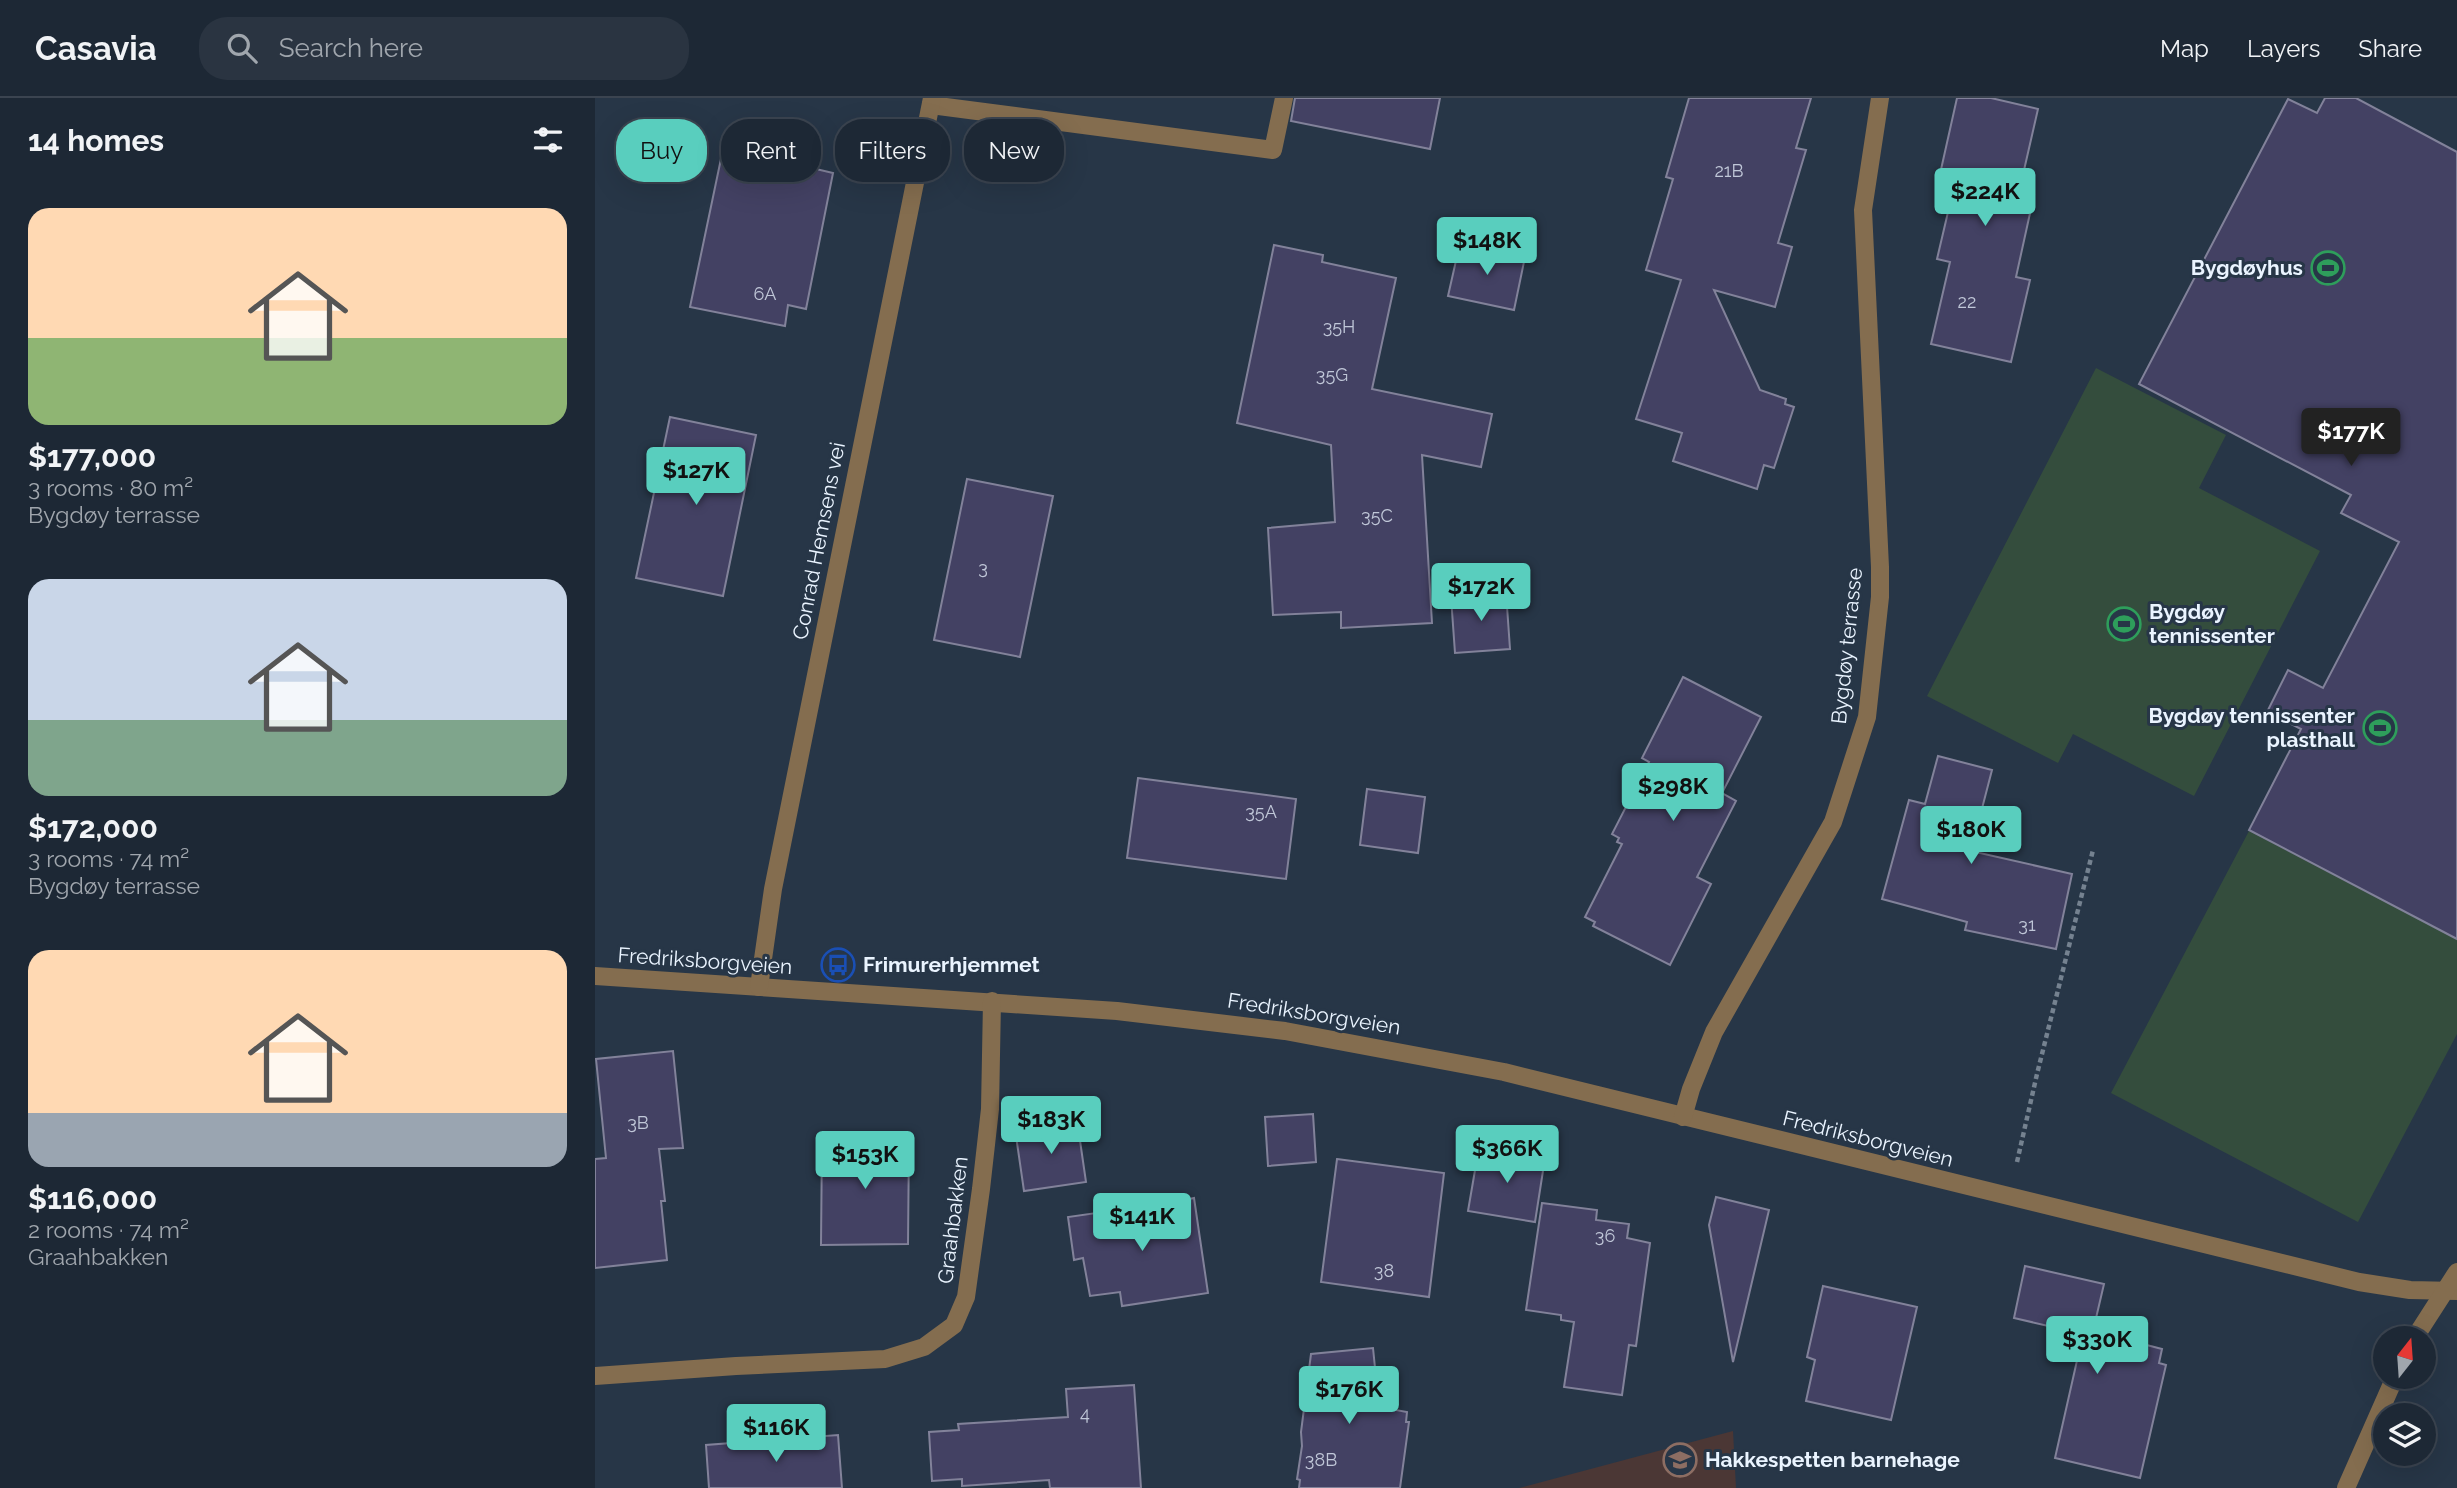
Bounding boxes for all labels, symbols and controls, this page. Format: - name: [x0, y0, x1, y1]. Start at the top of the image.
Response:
- search box: [199, 17, 689, 80]
- text: Casavia: [35, 29, 157, 68]
- icon: search: [223, 29, 261, 67]
- text: Search here: [279, 33, 423, 63]
- text: Map: [2160, 34, 2209, 63]
- text: Layers: [2247, 34, 2320, 63]
- text: Share: [2358, 34, 2422, 63]
- chip: Buy: [616, 119, 707, 182]
- chip: Rent: [721, 119, 821, 182]
- chip: Filters: [835, 119, 950, 182]
- chip: New: [964, 119, 1064, 182]
- icon: filters: [529, 121, 567, 159]
- text: 14 homes: [28, 123, 164, 158]
- house number: 21B: [1714, 160, 1744, 181]
- pin: $224K: [1936, 169, 2034, 228]
- text: $224K: [1950, 177, 2020, 204]
- pin: $148K: [1438, 218, 1536, 277]
- text: $148K: [1453, 226, 1521, 253]
- sports icon: Bygdøyhus: [2309, 249, 2347, 287]
- icon: home: [235, 253, 361, 379]
- place label: Bygdøyhus: [2191, 255, 2303, 280]
- house number: 6A: [754, 283, 776, 304]
- house number: 22: [1958, 291, 1976, 312]
- house number: 35H: [1323, 316, 1355, 337]
- house number: 35G: [1316, 364, 1348, 385]
- pin: $177K: [2302, 408, 2400, 468]
- text: $177K: [2317, 417, 2385, 444]
- text: $177,000: [28, 439, 156, 474]
- street label: Conrad Hemsens vei: [787, 440, 850, 642]
- pin: $127K: [647, 448, 745, 507]
- text: $127K: [662, 456, 730, 483]
- text: 3 rooms · 80 m²: [28, 474, 193, 501]
- text: Bygdøy terrasse: [28, 501, 200, 528]
- house number: 35C: [1361, 505, 1393, 526]
- house number: 3: [978, 557, 988, 578]
- pin: $172K: [1432, 564, 1530, 623]
- street label: Bygdøy terrasse: [1826, 567, 1867, 725]
- text: $172K: [1447, 572, 1515, 599]
- place label: Bygdøy tennissenter: [2149, 599, 2275, 648]
- sports icon: Bygdøy tennissenter: [2105, 605, 2143, 643]
- icon: home: [235, 624, 361, 750]
- place label: Bygdøy tennissenter plasthall: [2149, 703, 2355, 752]
- sports icon: Bygdøy tennissenter plasthall: [2361, 709, 2399, 747]
- pin: $298K: [1624, 764, 1722, 823]
- text: $298K: [1638, 772, 1708, 799]
- house number: 35A: [1245, 801, 1277, 822]
- pin: $180K: [1922, 806, 2020, 866]
- text: $172,000: [28, 810, 158, 845]
- text: $180K: [1936, 815, 2006, 842]
- text: 3 rooms · 74 m²: [28, 845, 189, 872]
- text: Bygdøy terrasse: [28, 872, 200, 899]
- house number: 31: [2018, 914, 2036, 935]
- street label: Fredriksborgveien: [617, 942, 793, 979]
- bus stop icon: Frimurerhjemmet: [819, 946, 857, 984]
- place label: Frimurerhjemmet: [863, 952, 1040, 977]
- street label: Fredriksborgveien: [1226, 987, 1402, 1040]
- icon: home: [235, 995, 361, 1121]
- pin: $183K: [1002, 1096, 1100, 1156]
- text: $183K: [1017, 1105, 1085, 1132]
- street label: Fredriksborgveien: [1780, 1105, 1956, 1172]
- house number: 3B: [627, 1112, 649, 1133]
- pin: $366K: [1458, 1126, 1556, 1185]
- pin: $153K: [816, 1132, 914, 1191]
- text: $366K: [1472, 1134, 1542, 1161]
- text: $153K: [832, 1140, 898, 1167]
- street label: Graahbakken: [932, 1155, 973, 1285]
- text: $116,000: [28, 1181, 157, 1216]
- pin: $141K: [1093, 1194, 1191, 1253]
- text: $141K: [1109, 1202, 1175, 1229]
- text: 2 rooms · 74 m²: [28, 1216, 189, 1243]
- house number: 36: [1595, 1225, 1615, 1246]
- text: Graahbakken: [28, 1243, 168, 1270]
- house number: 38: [1374, 1260, 1394, 1281]
- pin: $330K: [2048, 1316, 2146, 1376]
- text: $330K: [2062, 1325, 2132, 1352]
- north arrow: [2373, 1326, 2436, 1390]
- map controls: [2373, 1326, 2436, 1466]
- pin: $176K: [1300, 1366, 1398, 1426]
- text: $176K: [1315, 1375, 1383, 1402]
- house number: 4: [1080, 1403, 1090, 1424]
- button: layers: [2373, 1403, 2436, 1466]
- pin: $116K: [727, 1404, 825, 1464]
- text: $116K: [743, 1413, 809, 1440]
- school or university icon: Hakkespetten barnehage: [1661, 1441, 1699, 1479]
- place label: Hakkespetten barnehage: [1705, 1447, 1960, 1472]
- house number: 38B: [1305, 1449, 1337, 1470]

